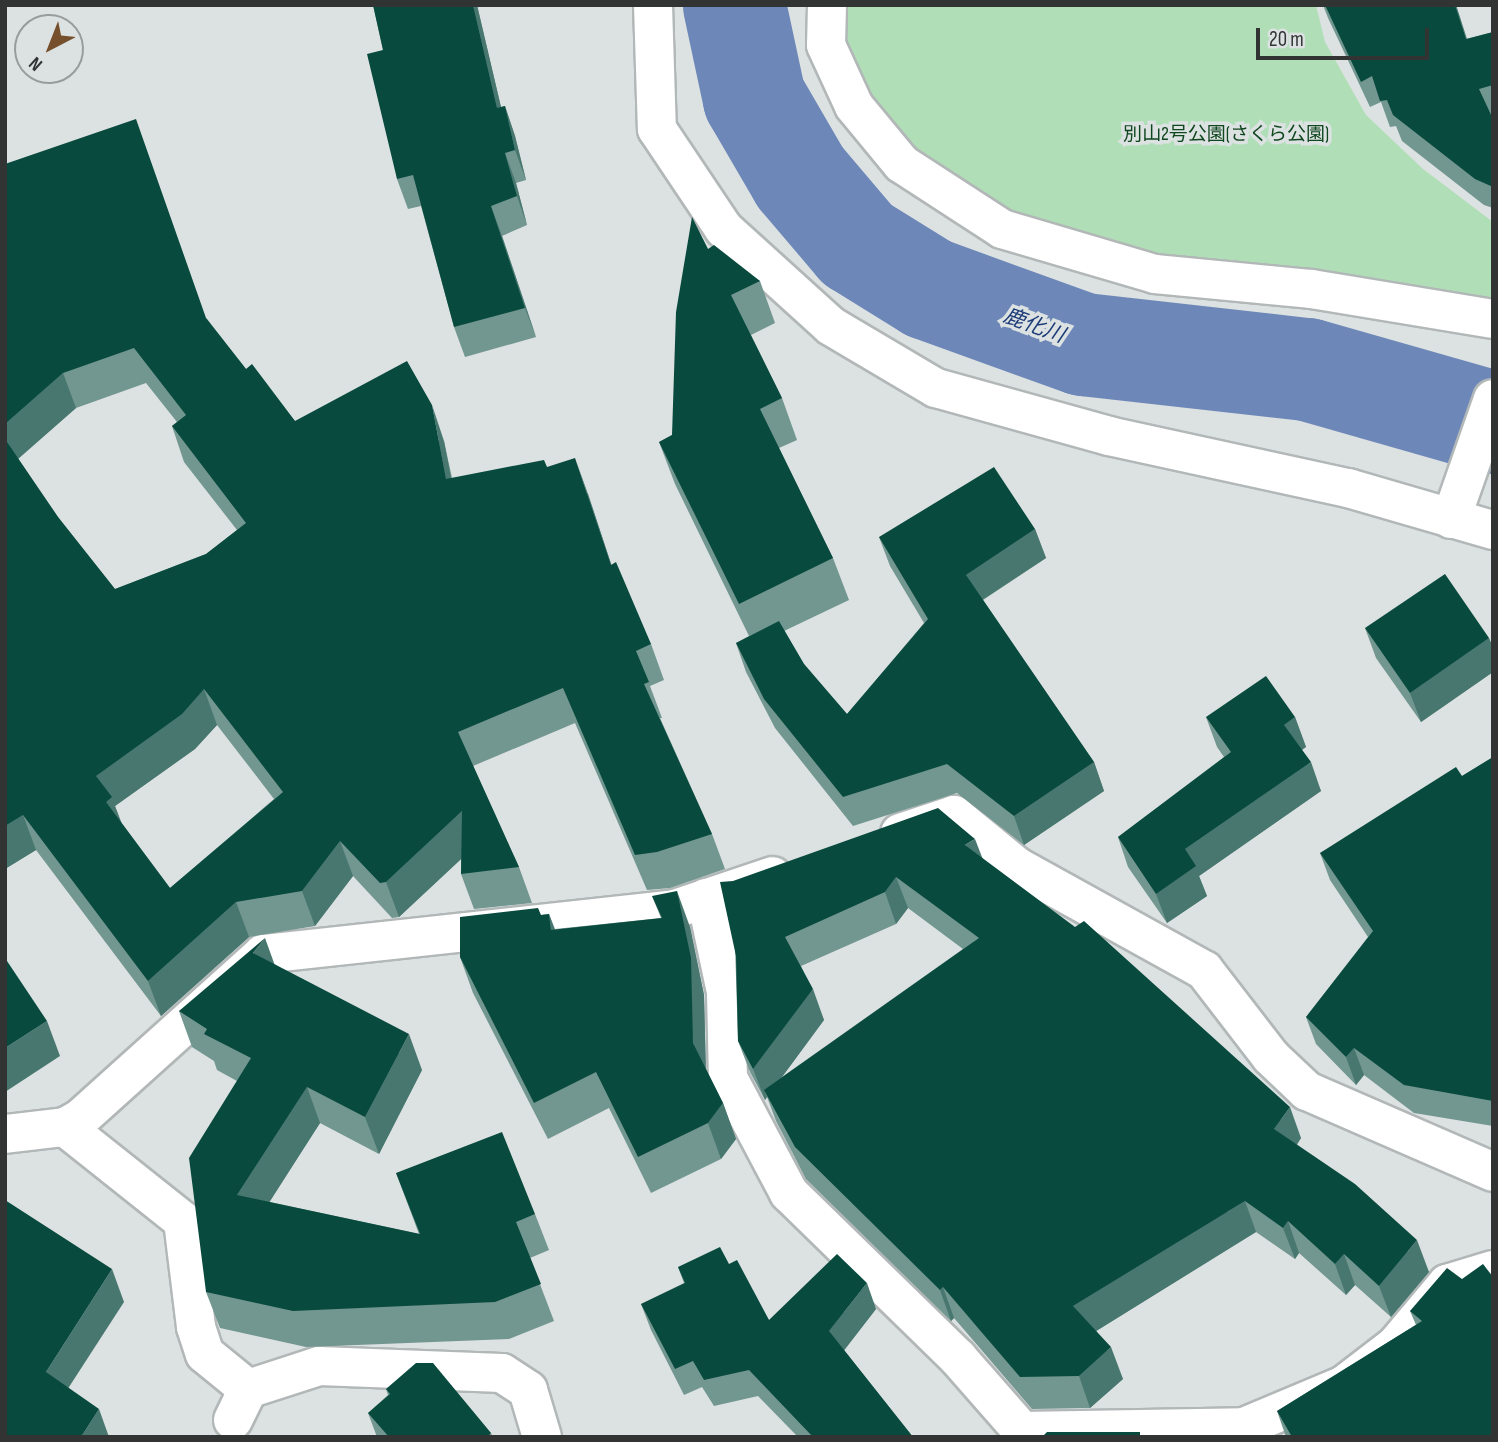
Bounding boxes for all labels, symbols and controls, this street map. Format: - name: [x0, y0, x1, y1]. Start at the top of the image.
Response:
- north arrow: [14, 14, 84, 84]
- scale bar: [1260, 14, 1433, 58]
- text: 20 m: [1269, 27, 1304, 52]
- text: N: [24, 52, 47, 75]
- park label: 別山2号公園(さくら公園): [1123, 124, 1329, 146]
- water label: 鹿化川: [1000, 303, 1068, 349]

